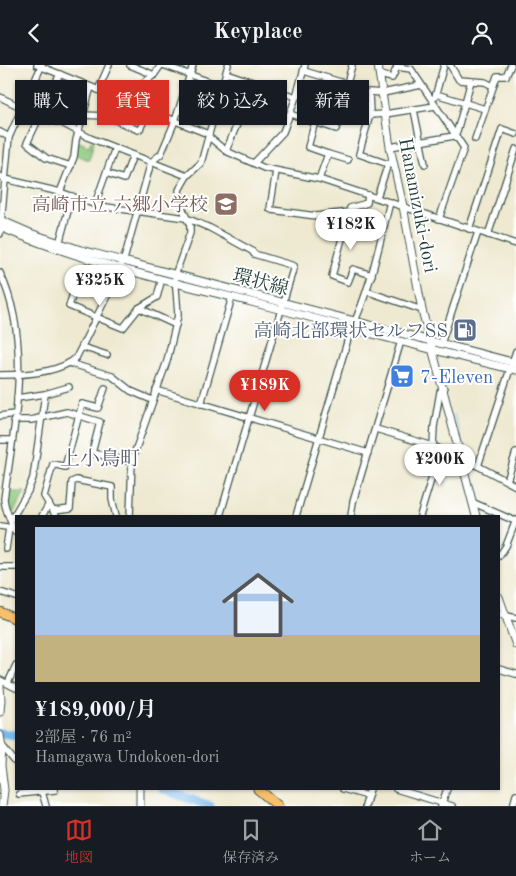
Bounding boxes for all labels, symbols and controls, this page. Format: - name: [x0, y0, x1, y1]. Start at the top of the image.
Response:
- icon: back: [20, 19, 48, 47]
- icon: person: [468, 19, 496, 47]
- text: Keyplace: [213, 21, 303, 43]
- chip: 購入: [15, 80, 87, 125]
- chip: 賃貸: [97, 80, 169, 125]
- chip: 絞り込み: [179, 80, 287, 125]
- chip: 新着: [297, 80, 369, 125]
- street label: Hanamizuki-dori: [394, 136, 439, 275]
- school or university icon: 高崎市立 六郷小学校: [213, 191, 239, 217]
- place label: 高崎市立 六郷小学校: [32, 195, 208, 216]
- pin: ¥182K: [316, 209, 386, 251]
- text: ¥182K: [326, 217, 376, 233]
- pin: ¥325K: [65, 265, 135, 307]
- street label: 環状線: [230, 265, 291, 300]
- text: ¥325K: [75, 273, 125, 289]
- fuel station icon: 高崎北部環状セルフSS: [452, 317, 478, 343]
- place label: 高崎北部環状セルフSS: [253, 321, 448, 342]
- supermarket icon: 7-Eleven: [389, 363, 415, 389]
- pin: ¥189K: [230, 369, 300, 412]
- place label: 7-Eleven: [420, 369, 493, 388]
- text: ¥189K: [240, 378, 290, 394]
- pin: ¥200K: [405, 443, 475, 486]
- district label: 上小鳥町: [60, 448, 140, 470]
- text: ¥200K: [415, 452, 465, 468]
- icon: home: [213, 560, 303, 650]
- text: ¥189,000/月: [35, 700, 157, 721]
- text: 2部屋 · 76 m²: [35, 730, 132, 746]
- text: Hamagawa Undokoen-dori: [35, 750, 219, 766]
- tab: 地図: [65, 816, 93, 867]
- tab: 保存済み: [223, 816, 279, 867]
- tab: ホーム: [409, 816, 451, 867]

